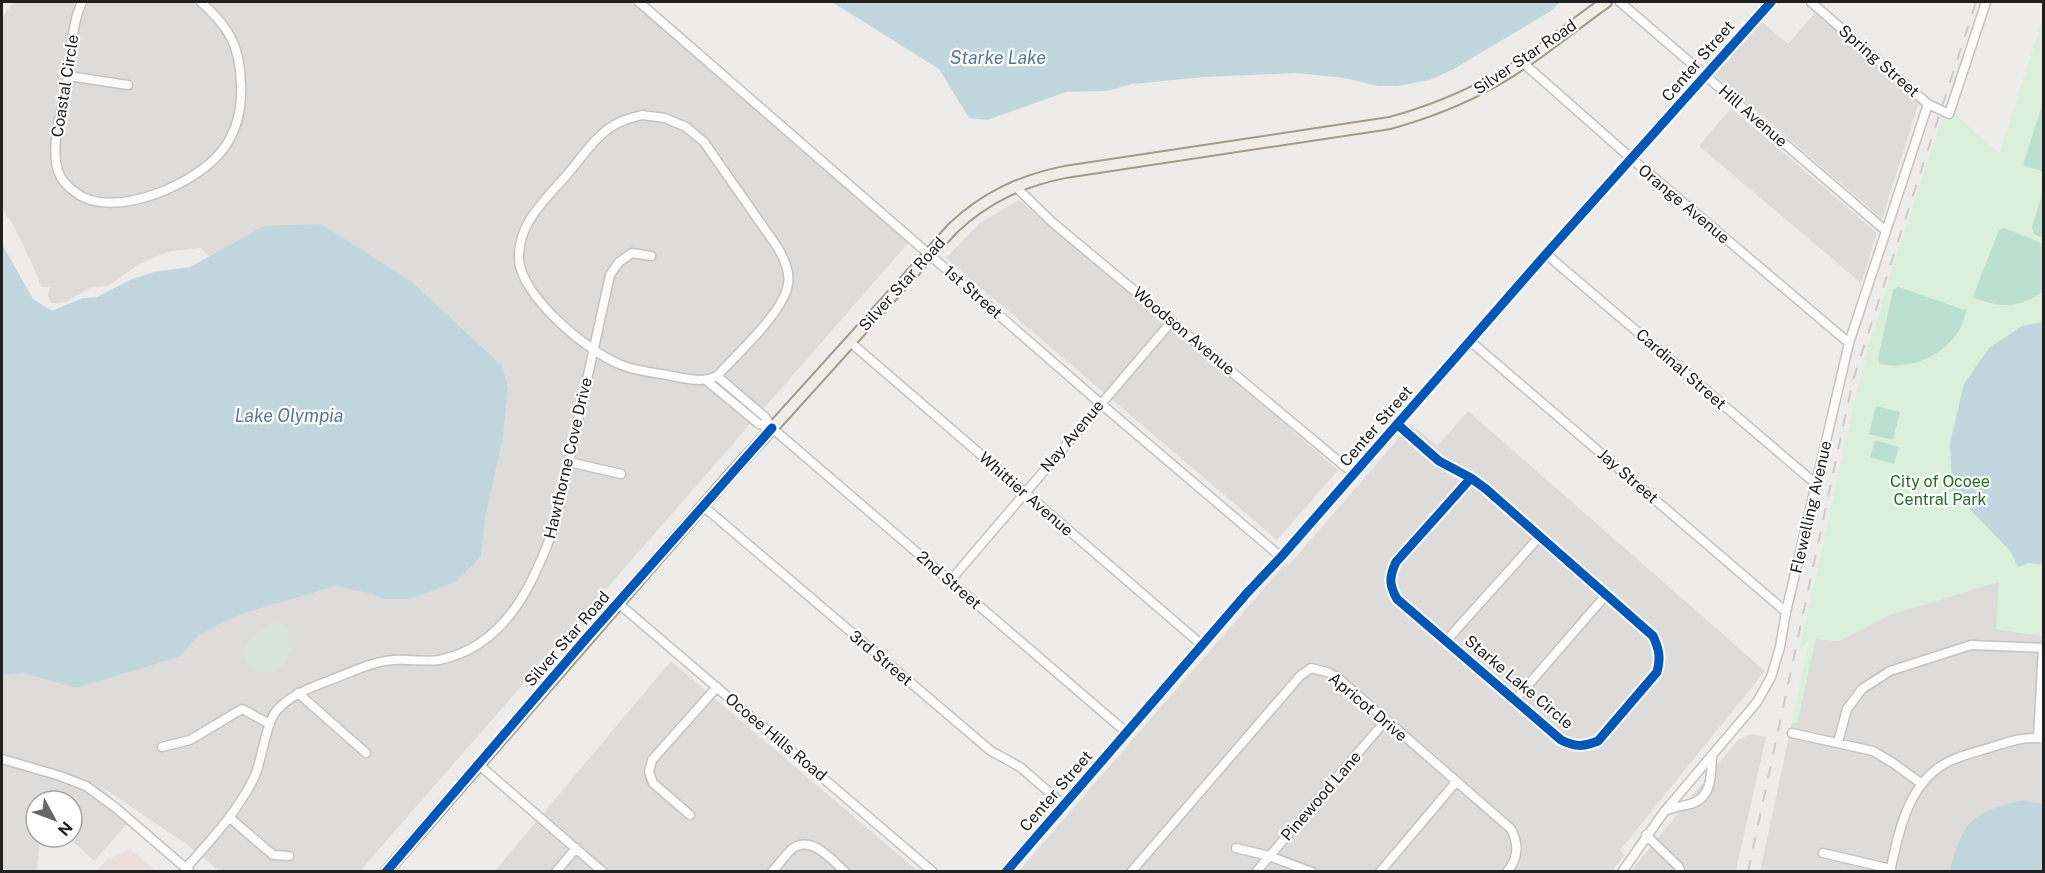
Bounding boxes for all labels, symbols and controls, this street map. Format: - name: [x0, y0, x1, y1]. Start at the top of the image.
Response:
- street label: Silver Star Road: [1470, 16, 1580, 98]
- street label: Center Street: [1658, 17, 1738, 105]
- street label: Spring Street: [1835, 21, 1923, 101]
- street label: Coastal Circle: [48, 33, 82, 139]
- water label: Starke Lake: [950, 47, 1046, 68]
- street label: Hill Avenue: [1715, 81, 1791, 151]
- street label: Orange Avenue: [1635, 160, 1733, 248]
- street label: Silver Star Road: [855, 233, 949, 335]
- street label: 1st Street: [940, 261, 1006, 323]
- street label: Woodson Avenue: [1129, 283, 1239, 379]
- street label: Cardinal Street: [1632, 325, 1730, 413]
- street label: Hawthorne Cove Drive: [540, 375, 596, 541]
- street label: Center Street: [1336, 382, 1416, 470]
- street label: Nay Avenue: [1036, 396, 1108, 476]
- water label: Lake Olympia: [235, 405, 343, 426]
- street label: Flewelling Avenue: [1786, 439, 1836, 575]
- street label: Jay Street: [1594, 445, 1662, 507]
- street label: Whittier Avenue: [975, 448, 1077, 540]
- park label: City of Ocoee Central Park: [1890, 472, 1990, 509]
- street label: 2nd Street: [913, 547, 985, 613]
- street label: Silver Star Road: [521, 588, 613, 690]
- street label: 3rd Street: [846, 626, 916, 690]
- street label: Starke Lake Circle: [1461, 631, 1577, 733]
- street label: Apricot Drive: [1325, 669, 1411, 745]
- street label: Ocoee Hills Road: [721, 689, 831, 785]
- street label: Center Street: [1016, 747, 1096, 835]
- street label: Pinewood Lane: [1277, 747, 1365, 845]
- north arrow: [24, 789, 84, 849]
- text: N: [54, 818, 76, 839]

